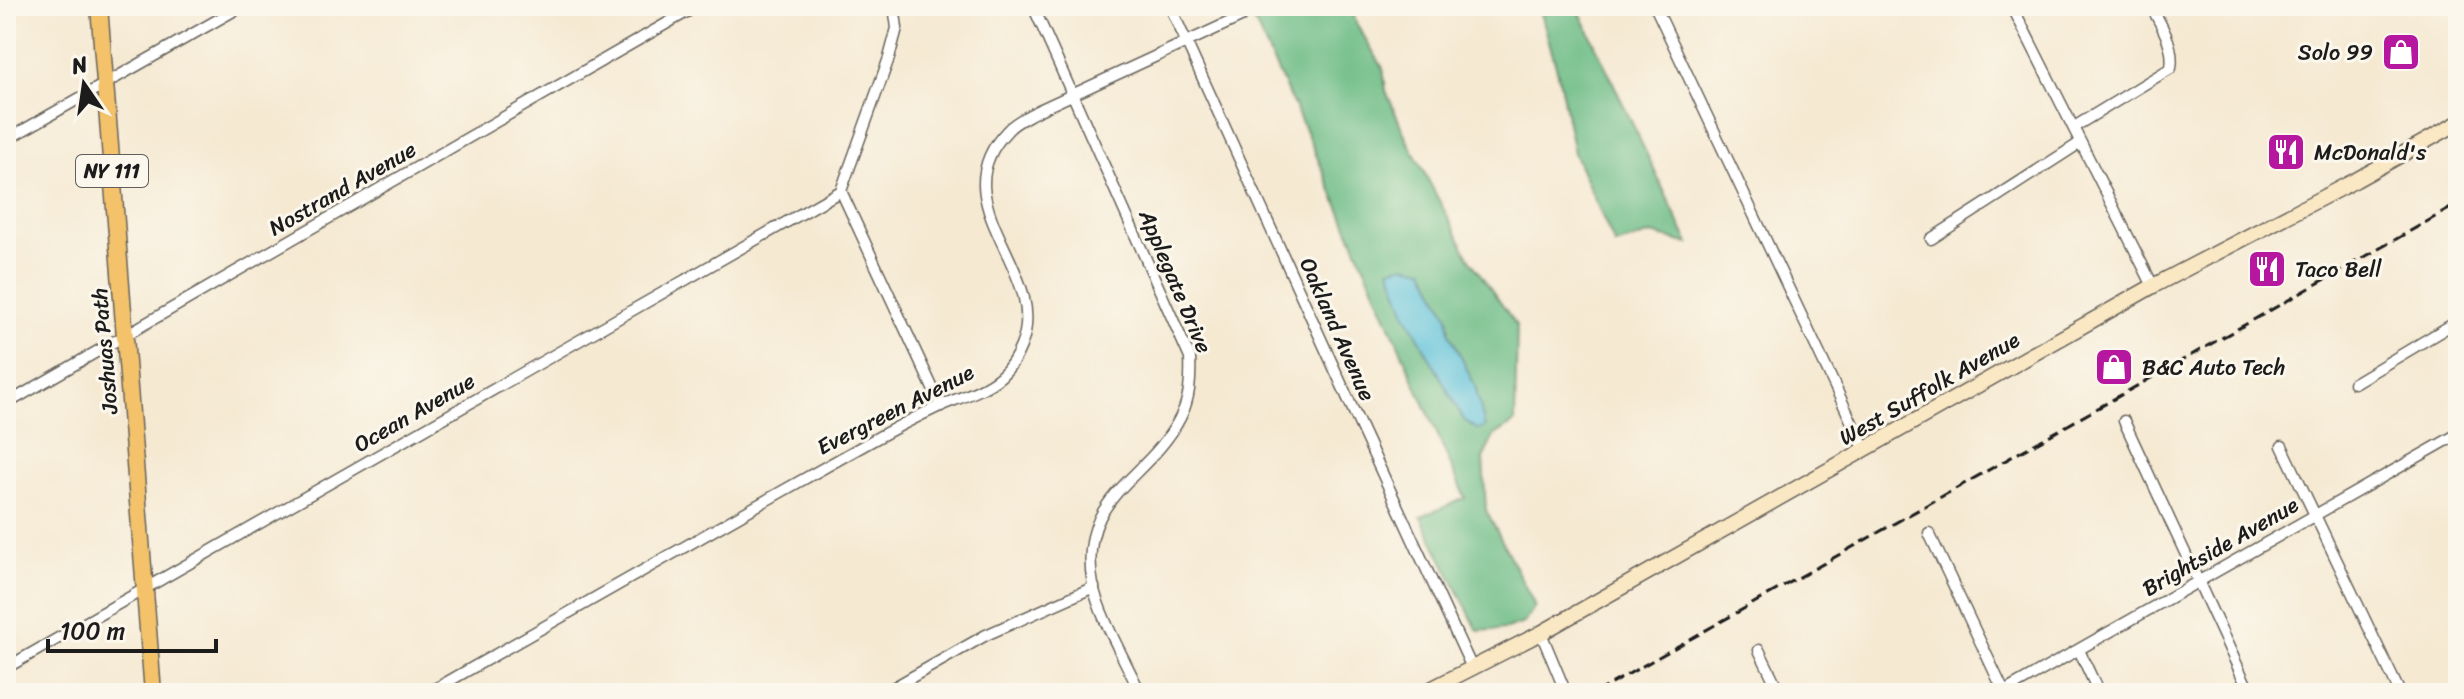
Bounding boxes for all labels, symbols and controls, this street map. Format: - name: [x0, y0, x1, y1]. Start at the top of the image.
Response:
- shop icon: Solo 99: [2380, 31, 2422, 73]
- place label: Solo 99: [2298, 33, 2373, 72]
- north arrow: [44, 44, 124, 124]
- text: N: [67, 44, 92, 86]
- street label: Nostrand Avenue: [261, 130, 424, 247]
- restaurant icon: McDonald's: [2265, 131, 2307, 173]
- place label: McDonald's: [2314, 133, 2427, 172]
- road number: NY 111: [76, 155, 148, 187]
- street label: Applegate Drive: [1127, 202, 1223, 359]
- restaurant icon: Taco Bell: [2246, 248, 2288, 290]
- place label: Taco Bell: [2295, 250, 2382, 289]
- street label: Oakland Avenue: [1288, 251, 1387, 407]
- street label: Joshuas Path: [80, 286, 130, 417]
- street label: West Suffolk Avenue: [1831, 320, 2028, 456]
- shop icon: B&C Auto Tech: [2093, 346, 2135, 388]
- place label: B&C Auto Tech: [2142, 348, 2285, 387]
- street label: Evergreen Avenue: [809, 353, 981, 466]
- street label: Ocean Avenue: [346, 362, 483, 463]
- street label: Brightside Avenue: [2134, 485, 2306, 607]
- scale bar: [48, 603, 216, 653]
- text: 100 m: [60, 610, 125, 652]

